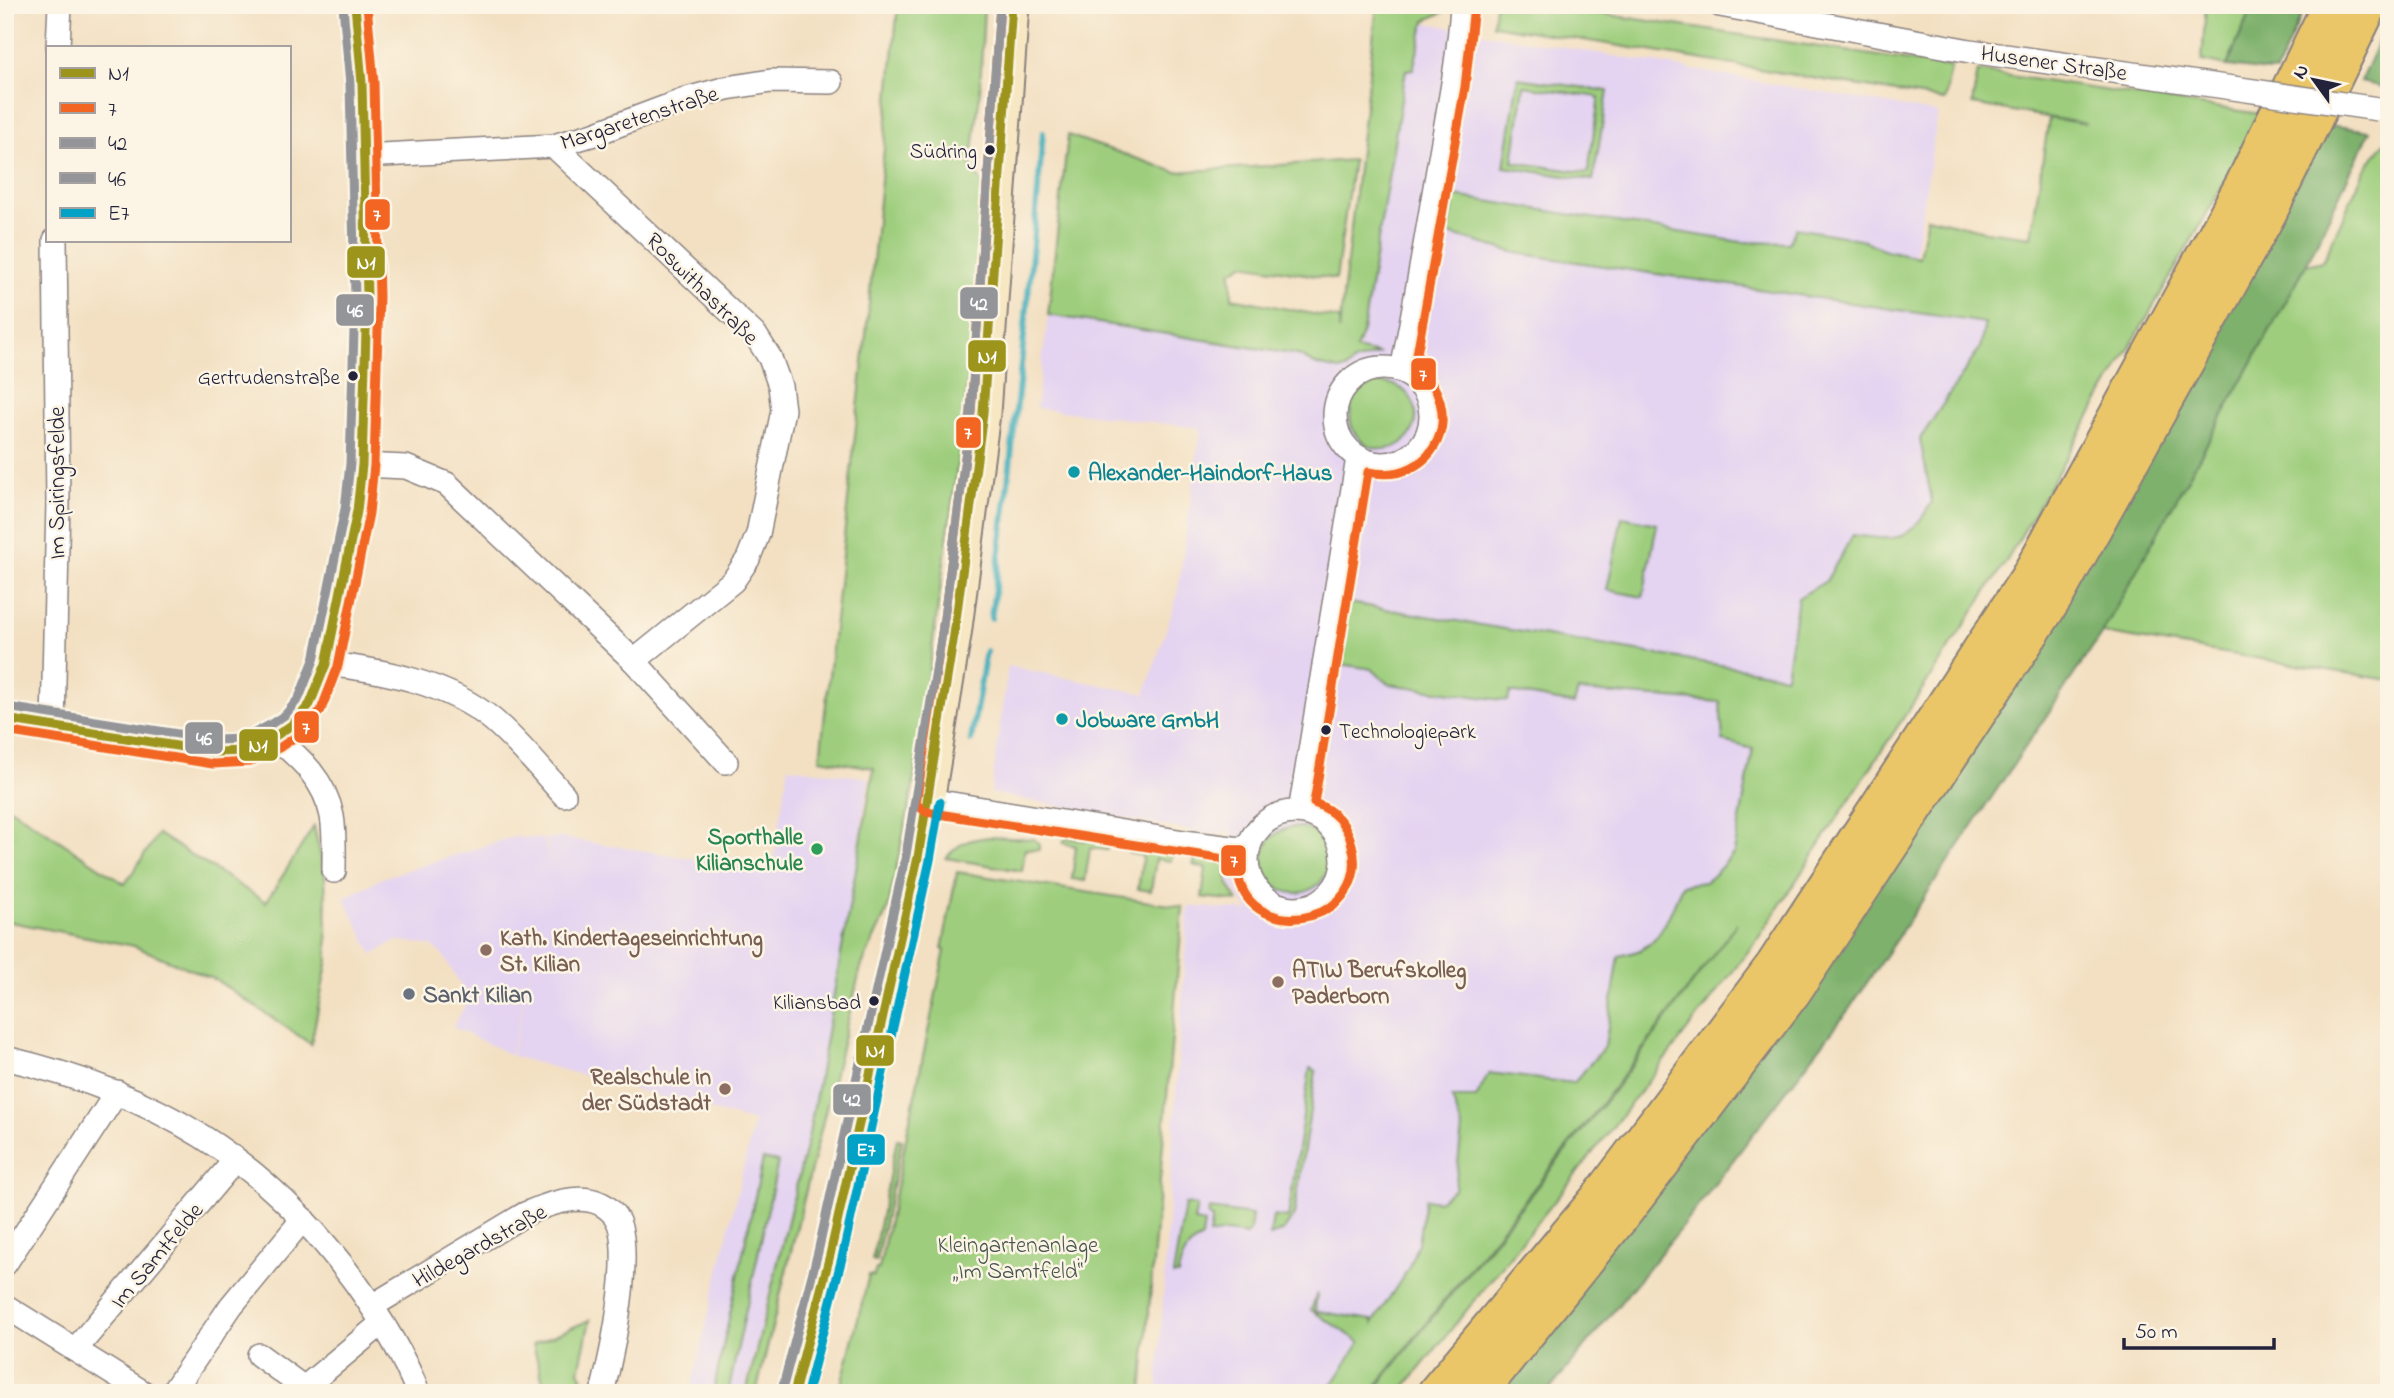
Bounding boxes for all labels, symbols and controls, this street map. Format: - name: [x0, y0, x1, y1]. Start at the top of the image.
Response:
- street label: Husener Straße: [1978, 38, 2130, 91]
- legend: [46, 46, 290, 242]
- north arrow: [2278, 46, 2348, 116]
- text: N: [2287, 59, 2317, 85]
- text: N1: [108, 60, 129, 90]
- street label: Margaretenstraße: [556, 78, 724, 161]
- text: 7: [108, 96, 117, 126]
- text: 42: [108, 130, 127, 160]
- place label: Südring: [910, 138, 977, 170]
- marker: Südring: [983, 143, 997, 157]
- text: 46: [108, 166, 126, 196]
- line badge: 7: [364, 198, 391, 231]
- text: E7: [108, 200, 130, 230]
- text: 7: [373, 203, 381, 230]
- street label: Roswithastraße: [637, 226, 766, 354]
- line badge: N1: [346, 245, 386, 279]
- text: N1: [357, 251, 375, 278]
- line badge: 42: [959, 286, 999, 320]
- text: 42: [970, 292, 988, 319]
- line badge: 46: [335, 293, 375, 327]
- text: 46: [347, 299, 364, 326]
- line badge: N1: [967, 339, 1007, 373]
- text: N1: [978, 345, 996, 372]
- line badge: 7: [1410, 357, 1437, 391]
- text: 7: [1419, 363, 1427, 390]
- place label: Gertrudenstraße: [198, 364, 341, 394]
- marker: Gertrudenstraße: [346, 369, 360, 383]
- street label: Im Spiringsfelde: [42, 406, 76, 560]
- line badge: 7: [955, 416, 982, 449]
- text: 7: [964, 421, 972, 448]
- place label: Alexander-Haindorf-Haus: [1088, 458, 1333, 491]
- marker: Alexander-Haindorf-Haus: [1066, 464, 1082, 480]
- place label: Jobware GmbH: [1076, 705, 1219, 738]
- line badge: 7: [293, 710, 320, 744]
- marker: Jobware GmbH: [1054, 711, 1070, 727]
- text: 7: [302, 716, 310, 743]
- place label: Technologiepark: [1339, 718, 1477, 750]
- line badge: 46: [184, 721, 224, 755]
- marker: Technologiepark: [1319, 723, 1333, 737]
- text: 46: [196, 727, 213, 754]
- line badge: N1: [238, 728, 279, 762]
- text: N1: [249, 734, 267, 761]
- place label: Sporthalle Kilianschule: [696, 822, 804, 881]
- marker: Sporthalle Kilianschule: [809, 841, 825, 857]
- line badge: 7: [1220, 844, 1247, 877]
- text: 7: [1230, 849, 1238, 876]
- place label: Kath. Kindertageseinrichtung St. Kilian: [500, 923, 763, 982]
- marker: Kath. Kindertageseinrichtung St. Kilian: [478, 942, 494, 958]
- place label: ATIW Berufskolleg Paderborn: [1292, 955, 1466, 1014]
- marker: ATIW Berufskolleg Paderborn: [1270, 974, 1286, 990]
- place label: Sankt Kilian: [423, 980, 532, 1013]
- marker: Sankt Kilian: [401, 986, 417, 1002]
- place label: Kiliansbad: [773, 989, 861, 1019]
- marker: Kiliansbad: [867, 994, 881, 1008]
- line badge: N1: [855, 1034, 895, 1067]
- text: N1: [866, 1039, 884, 1066]
- place label: Realschule in der Südstadt: [582, 1062, 711, 1121]
- marker: Realschule in der Südstadt: [717, 1081, 733, 1097]
- line badge: 42: [832, 1083, 872, 1116]
- text: 42: [843, 1088, 861, 1115]
- line badge: E7: [846, 1133, 886, 1166]
- text: E7: [856, 1138, 876, 1165]
- street label: Im Samtfelde: [104, 1196, 213, 1317]
- street label: Hildegardstraße: [407, 1196, 554, 1299]
- park label: Kleingartenanlage „Im Samtfeld“: [938, 1230, 1099, 1289]
- scale bar: [2124, 1307, 2275, 1351]
- text: 50 m: [2135, 1318, 2178, 1348]

